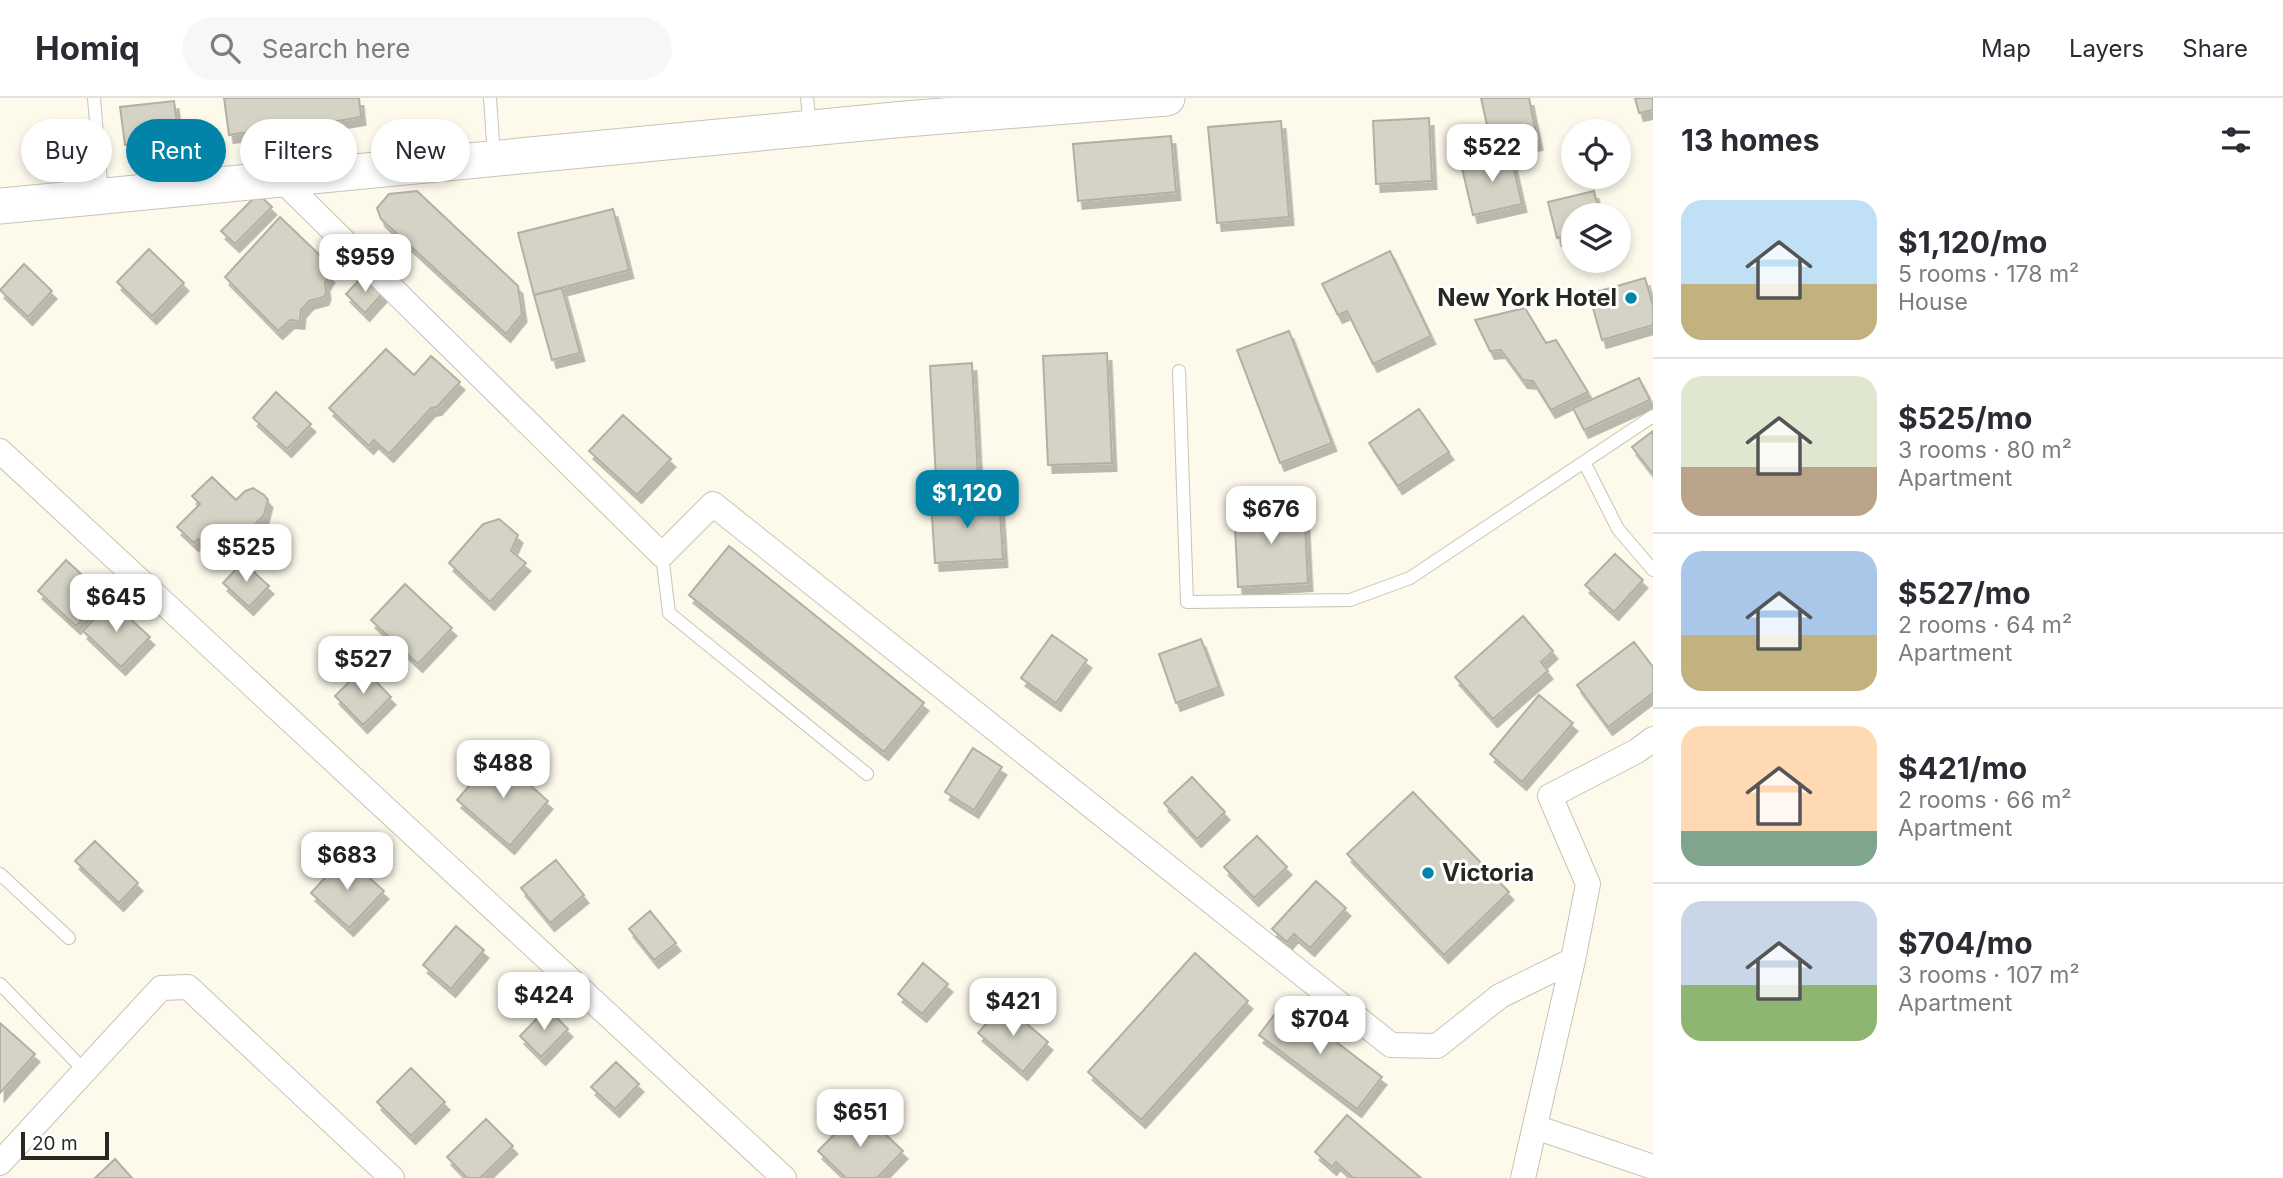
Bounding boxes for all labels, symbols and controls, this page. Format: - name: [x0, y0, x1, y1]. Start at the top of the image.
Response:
- search box: [182, 17, 672, 80]
- text: Homiq: [35, 28, 140, 68]
- icon: search: [206, 29, 244, 67]
- text: Search here: [262, 33, 410, 64]
- text: Map: [1981, 34, 2031, 63]
- text: Layers: [2069, 34, 2144, 63]
- text: Share: [2182, 34, 2248, 63]
- chip: Buy: [21, 119, 112, 182]
- chip: Rent: [126, 119, 226, 182]
- chip: Filters: [240, 119, 357, 182]
- chip: New: [371, 119, 470, 182]
- map controls: [1561, 119, 1631, 273]
- button: locate: [1561, 119, 1631, 189]
- icon: filters: [2217, 121, 2255, 159]
- text: 13 homes: [1681, 122, 1820, 158]
- pin: $522: [1451, 125, 1533, 184]
- text: $522: [1463, 133, 1521, 161]
- button: layers: [1561, 203, 1631, 273]
- text: $1,120/mo: [1898, 224, 2047, 260]
- icon: home: [1737, 228, 1821, 312]
- pin: $959: [324, 234, 406, 294]
- text: $959: [335, 243, 395, 271]
- text: 5 rooms · 178 m²: [1898, 260, 2079, 288]
- place label: New York Hotel: [1437, 283, 1617, 312]
- text: House: [1898, 288, 1968, 316]
- marker: New York Hotel: [1623, 290, 1639, 306]
- text: $525/mo: [1898, 400, 2032, 436]
- icon: home: [1737, 404, 1821, 488]
- text: 3 rooms · 80 m²: [1898, 436, 2072, 464]
- text: Apartment: [1898, 464, 2012, 492]
- pin: $1,120: [910, 470, 1024, 530]
- text: $1,120: [932, 479, 1002, 507]
- pin: $676: [1230, 486, 1312, 546]
- text: $676: [1242, 495, 1300, 523]
- pin: $525: [205, 524, 287, 584]
- text: $525: [217, 533, 275, 561]
- pin: $645: [75, 574, 157, 634]
- text: $527/mo: [1898, 575, 2031, 611]
- icon: home: [1737, 579, 1821, 663]
- text: $645: [86, 583, 146, 611]
- text: 2 rooms · 64 m²: [1898, 611, 2072, 639]
- pin: $527: [322, 636, 404, 696]
- text: Apartment: [1898, 639, 2012, 667]
- text: $527: [334, 645, 392, 673]
- pin: $488: [462, 740, 544, 800]
- text: $488: [473, 749, 533, 777]
- text: $421/mo: [1898, 750, 2027, 786]
- icon: home: [1737, 754, 1821, 838]
- text: 2 rooms · 66 m²: [1898, 786, 2072, 814]
- text: Apartment: [1898, 814, 2012, 842]
- pin: $683: [306, 832, 388, 892]
- text: $683: [317, 841, 377, 869]
- place label: Victoria: [1442, 858, 1534, 887]
- marker: Victoria: [1420, 865, 1436, 881]
- text: $704/mo: [1898, 925, 2033, 961]
- icon: home: [1737, 929, 1821, 1013]
- text: 3 rooms · 107 m²: [1898, 961, 2080, 989]
- pin: $424: [503, 972, 585, 1032]
- pin: $421: [972, 978, 1054, 1038]
- text: $424: [514, 981, 574, 1009]
- text: $421: [985, 987, 1041, 1015]
- text: Apartment: [1898, 989, 2012, 1017]
- pin: $704: [1279, 996, 1361, 1056]
- text: $704: [1290, 1005, 1350, 1033]
- pin: $651: [819, 1090, 901, 1149]
- text: $651: [833, 1098, 887, 1126]
- scale bar: [21, 1129, 108, 1161]
- text: 20 m: [32, 1132, 78, 1155]

